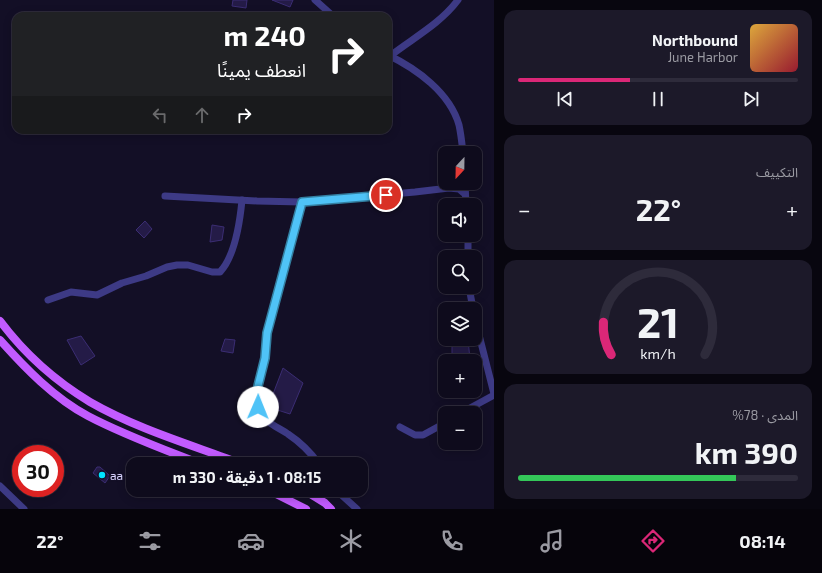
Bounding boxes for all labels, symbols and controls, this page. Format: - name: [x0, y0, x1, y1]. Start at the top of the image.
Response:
- text: 240 m: [223, 18, 306, 52]
- icon: right: [320, 28, 372, 80]
- text: Northbound: [652, 31, 738, 49]
- text: June Harbor: [668, 49, 738, 65]
- text: انعطف يمينًا: [217, 59, 306, 81]
- icon: previous: [554, 88, 576, 110]
- icon: pause: [647, 88, 669, 110]
- icon: next: [740, 88, 762, 110]
- icon: left: [149, 104, 171, 126]
- icon: ahead: [191, 104, 213, 126]
- icon: right: [233, 104, 255, 126]
- north arrow: [438, 146, 482, 190]
- map controls: [438, 146, 482, 450]
- text: التكييف: [756, 164, 798, 180]
- pin: [369, 178, 403, 212]
- icon: arrive: [375, 184, 397, 206]
- text: 22°: [636, 191, 681, 227]
- text: −: [518, 196, 531, 222]
- text: +: [786, 196, 798, 222]
- button: sound: [438, 198, 482, 242]
- button: search: [438, 250, 482, 294]
- text: 21: [637, 296, 679, 346]
- button: layers: [438, 302, 482, 346]
- text: km/h: [640, 344, 676, 361]
- button: +: [438, 354, 482, 398]
- position arrow: [237, 386, 279, 428]
- button: −: [438, 406, 482, 450]
- text: المدى · 78%: [732, 407, 798, 423]
- text: 390 km: [695, 434, 798, 470]
- speed limit sign: 30: [12, 445, 64, 497]
- place label: aa: [110, 468, 123, 482]
- text: 08:15 · 1 دقيقة · 330 m: [173, 468, 321, 486]
- marker: aa: [97, 470, 107, 480]
- icon: filters: [136, 527, 164, 555]
- icon: car: [237, 527, 265, 555]
- icon: climate: [337, 527, 365, 555]
- icon: phone: [438, 527, 466, 555]
- icon: music: [538, 527, 566, 555]
- icon: directions: [639, 527, 667, 555]
- text: 22°: [36, 530, 63, 552]
- text: 08:14: [739, 530, 786, 552]

